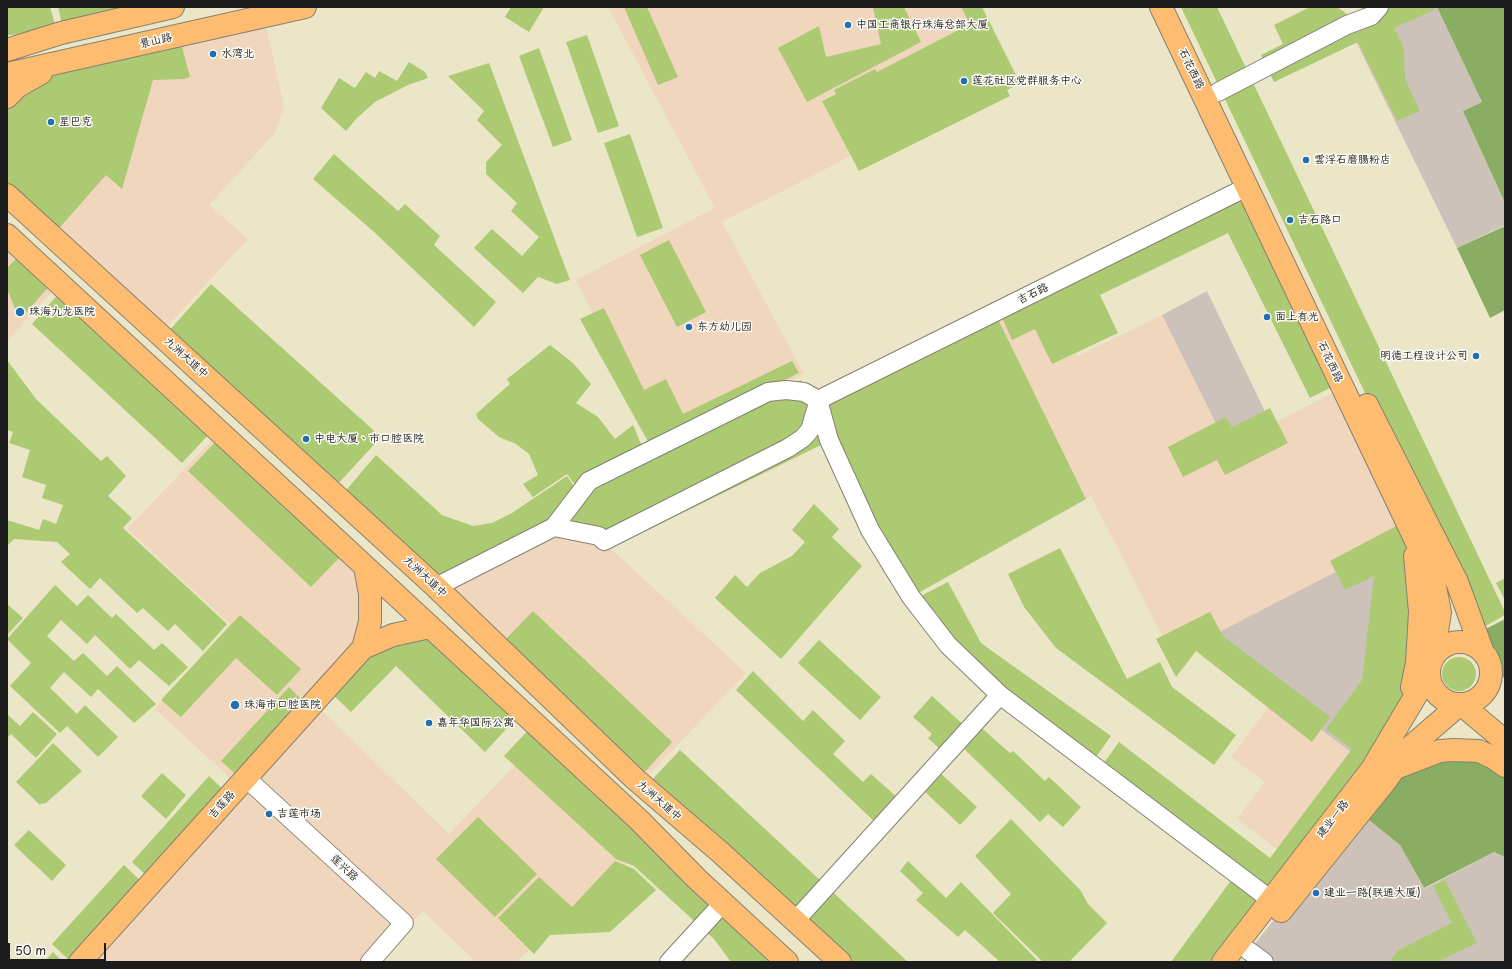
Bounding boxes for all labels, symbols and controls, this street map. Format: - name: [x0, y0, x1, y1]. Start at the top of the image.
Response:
- place label: 中国工商银行珠海总部大厦: [856, 18, 988, 32]
- marker: 中国工商银行珠海总部大厦: [843, 20, 853, 30]
- street label: 景山路: [138, 31, 174, 51]
- street label: 石花西路: [1175, 46, 1207, 92]
- place label: 水湾北: [221, 47, 254, 61]
- marker: 水湾北: [208, 49, 218, 59]
- place label: 莲花社区党群服务中心: [972, 74, 1082, 88]
- marker: 莲花社区党群服务中心: [959, 76, 969, 86]
- place label: 星巴克: [59, 115, 92, 129]
- marker: 星巴克: [46, 117, 56, 127]
- place label: 雲浮石磨腸粉店: [1314, 153, 1391, 167]
- marker: 雲浮石磨腸粉店: [1301, 155, 1311, 165]
- place label: 吉石路口: [1298, 213, 1342, 227]
- marker: 吉石路口: [1285, 215, 1295, 225]
- street label: 吉石路: [1015, 281, 1051, 307]
- place label: 珠海九龙医院: [29, 305, 95, 319]
- marker: 珠海九龙医院: [14, 306, 26, 318]
- place label: 面上有光: [1275, 310, 1319, 324]
- marker: 面上有光: [1262, 312, 1272, 322]
- place label: 东方幼儿园: [697, 320, 752, 334]
- marker: 东方幼儿园: [684, 322, 694, 332]
- street label: 九洲大道中: [161, 335, 211, 381]
- street label: 石花西路: [1315, 339, 1345, 385]
- place label: 明德工程设计公司: [1380, 349, 1468, 363]
- marker: 明德工程设计公司: [1471, 351, 1481, 361]
- place label: 中电大厦、市口腔医院: [314, 432, 424, 446]
- marker: 中电大厦、市口腔医院: [301, 434, 311, 444]
- street label: 九洲大道中: [400, 553, 450, 601]
- place label: 珠海市口腔医院: [244, 698, 321, 712]
- marker: 珠海市口腔医院: [229, 699, 241, 711]
- place label: 嘉年华国际公寓: [437, 716, 514, 730]
- marker: 嘉年华国际公寓: [424, 718, 434, 728]
- street label: 九洲大道中: [634, 778, 684, 824]
- street label: 吉莲路: [206, 788, 238, 822]
- street label: 建业一路: [1314, 798, 1352, 840]
- place label: 吉莲市场: [277, 807, 321, 821]
- marker: 吉莲市场: [264, 809, 274, 819]
- street label: 莲兴路: [327, 852, 361, 884]
- place label: 建业一路(联通大厦): [1324, 886, 1421, 900]
- marker: 建业一路(联通大厦): [1311, 888, 1321, 898]
- scale bar: [10, 935, 108, 961]
- text: 50 m: [15, 941, 46, 959]

